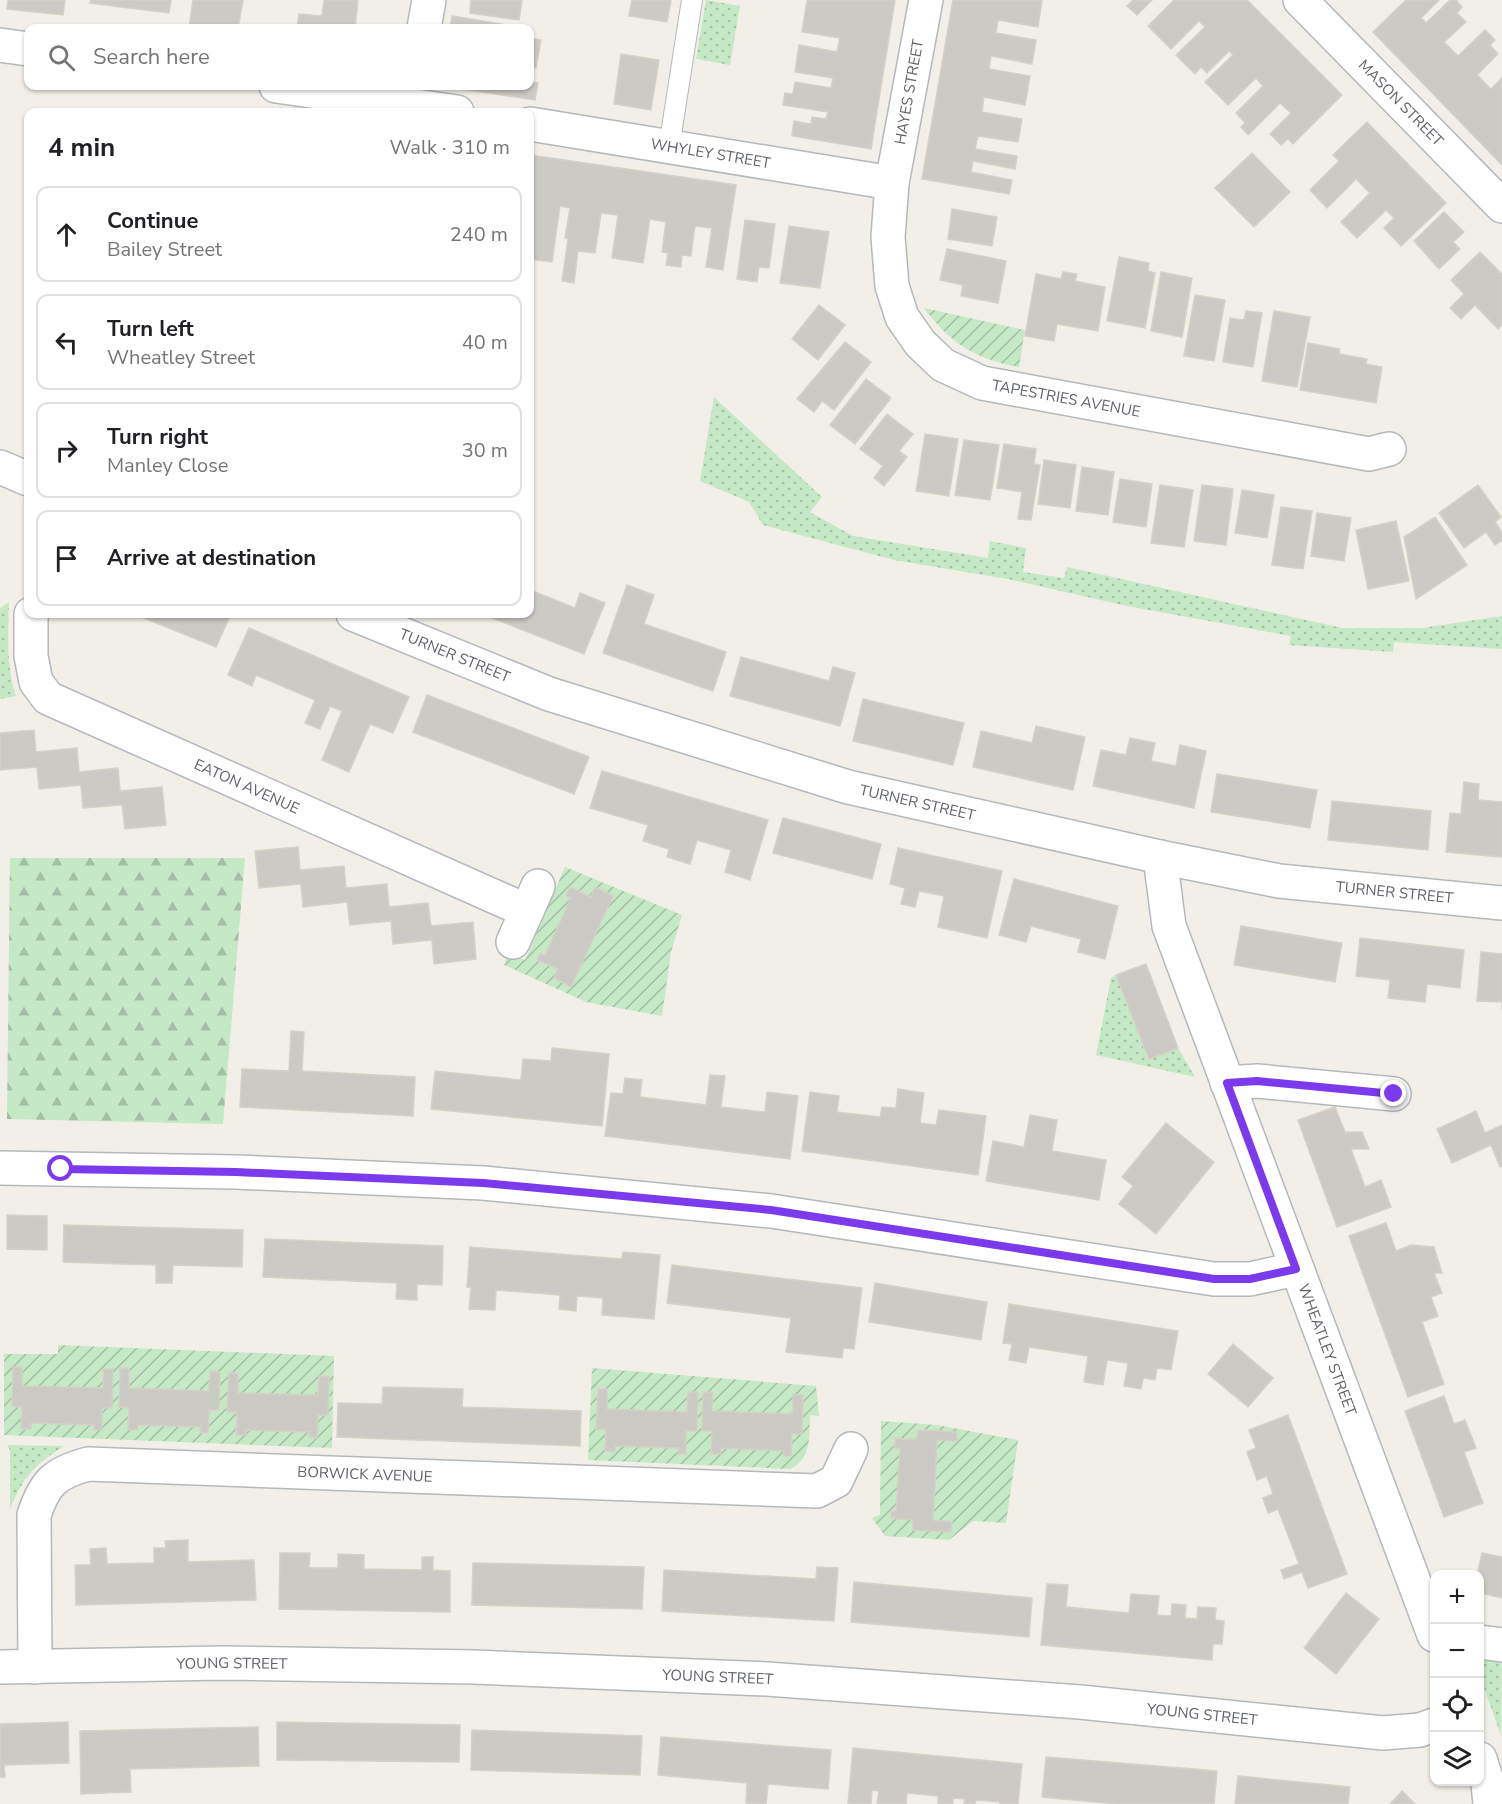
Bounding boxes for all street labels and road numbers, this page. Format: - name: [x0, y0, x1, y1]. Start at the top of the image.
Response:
- street label: HAYES STREET: [890, 38, 928, 146]
- street label: MASON STREET: [1354, 55, 1448, 150]
- street label: WHYLEY STREET: [649, 134, 772, 173]
- street label: TAPESTRIES AVENUE: [990, 375, 1142, 422]
- street label: TURNER STREET: [396, 624, 513, 687]
- street label: EATON AVENUE: [191, 754, 303, 819]
- street label: TURNER STREET: [858, 780, 977, 825]
- street label: TURNER STREET: [1335, 877, 1454, 908]
- street label: WHEATLEY STREET: [1294, 1281, 1361, 1419]
- street label: BORWICK AVENUE: [297, 1462, 433, 1487]
- street label: YOUNG STREET: [175, 1653, 288, 1674]
- street label: YOUNG STREET: [661, 1665, 774, 1689]
- street label: YOUNG STREET: [1145, 1699, 1258, 1730]

